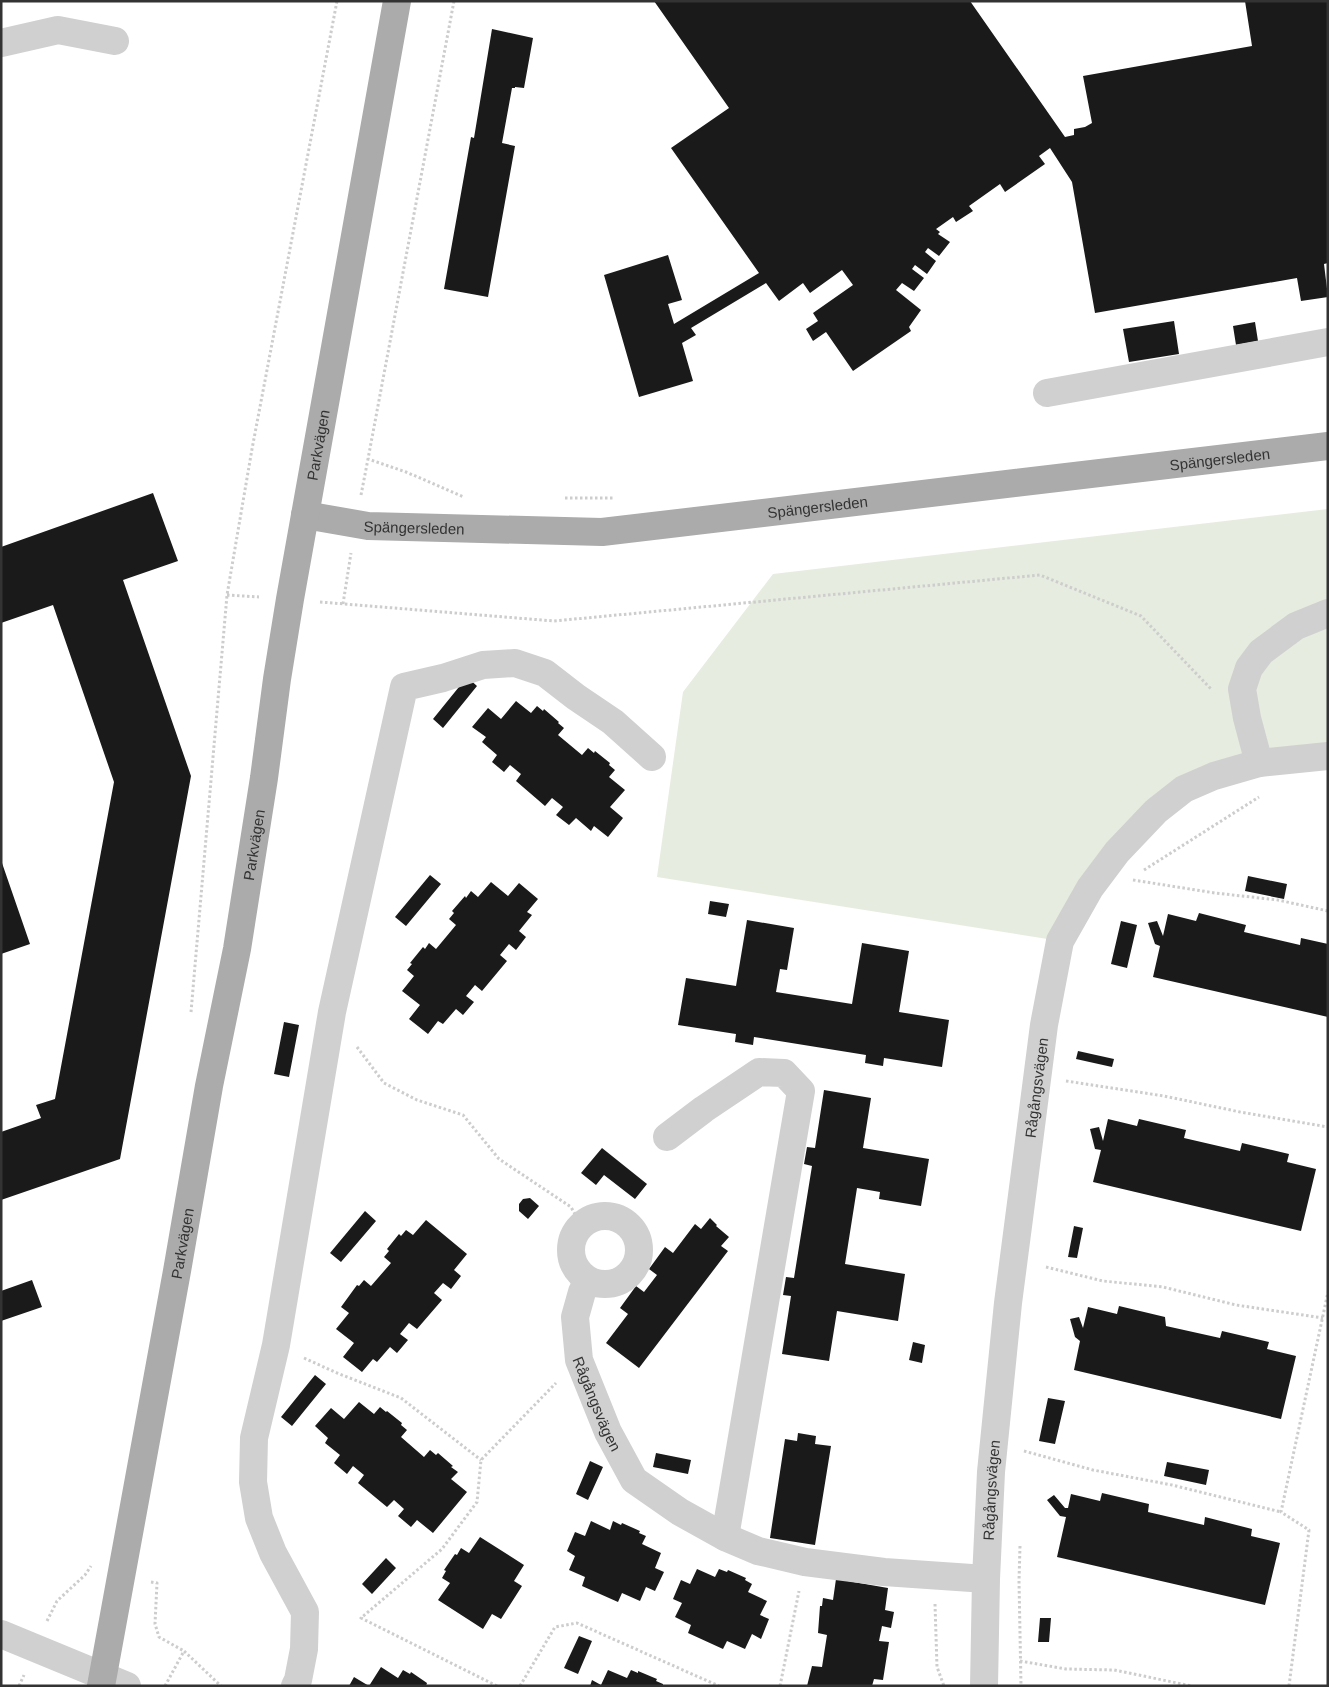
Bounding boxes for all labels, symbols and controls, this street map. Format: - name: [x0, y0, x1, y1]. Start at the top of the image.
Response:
- street label: Parkvägen: [303, 408, 332, 482]
- street label: Spängersleden: [1169, 444, 1271, 473]
- street label: Spängersleden: [766, 492, 869, 521]
- street label: Spängersleden: [363, 517, 465, 537]
- street label: Parkvägen: [239, 808, 267, 882]
- street label: Rågångsvägen: [1021, 1037, 1051, 1139]
- street label: Parkvägen: [167, 1207, 196, 1280]
- street label: Rågångsvägen: [570, 1354, 625, 1454]
- street label: Rågångsvägen: [979, 1439, 1003, 1541]

